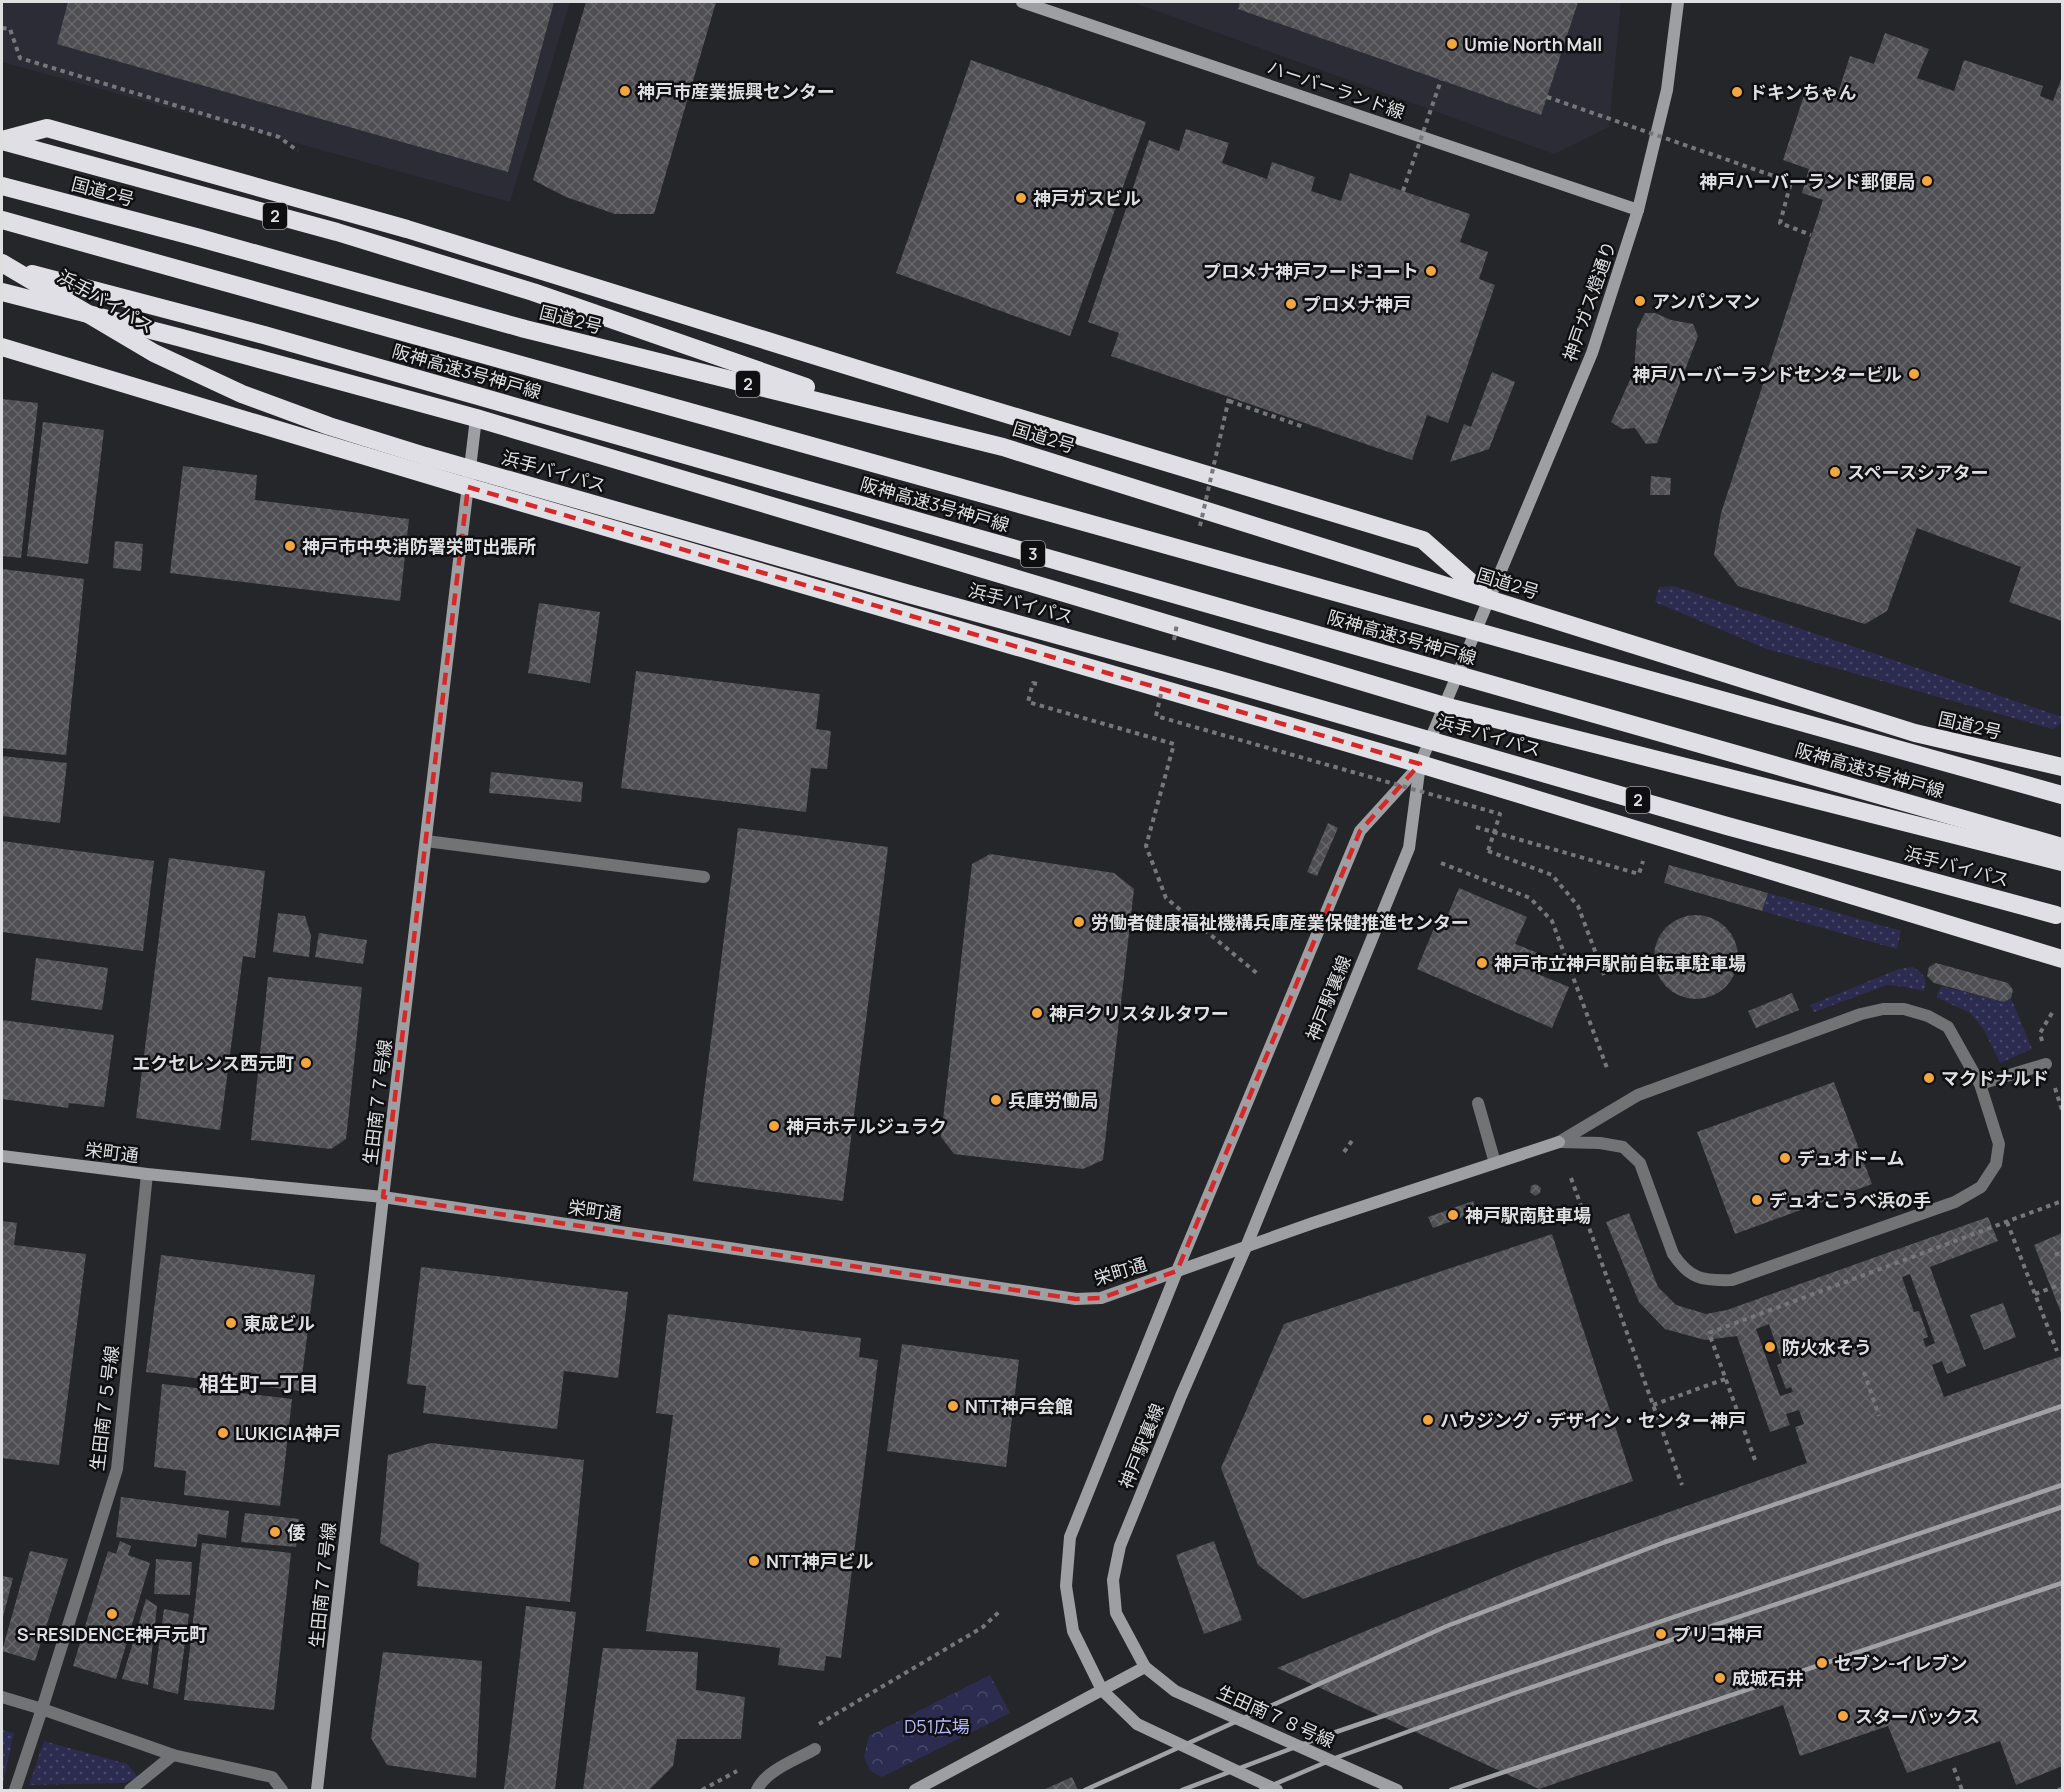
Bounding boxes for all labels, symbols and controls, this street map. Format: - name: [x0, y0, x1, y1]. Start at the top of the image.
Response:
- place label: Umie North Mall: [1464, 32, 1602, 56]
- marker: Umie North Mall: [1445, 37, 1459, 51]
- street label: ハーバーランド線: [1264, 54, 1408, 124]
- place label: 神戸市産業振興センター: [637, 79, 835, 103]
- place label: ドキンちゃん: [1749, 80, 1856, 104]
- marker: 神戸市産業振興センター: [618, 84, 632, 98]
- marker: ドキンちゃん: [1730, 85, 1744, 99]
- place label: 神戸ハーバーランド郵便局: [1699, 169, 1915, 193]
- street label: 国道2号: [69, 171, 137, 211]
- marker: 神戸ハーバーランド郵便局: [1920, 174, 1934, 188]
- place label: 神戸ガスビル: [1033, 186, 1141, 210]
- marker: 神戸ガスビル: [1014, 191, 1028, 205]
- road number: 2: [263, 203, 287, 229]
- street label: 神戸ガス燈通り: [1557, 238, 1621, 364]
- place label: プロメナ神戸フードコート: [1203, 259, 1419, 283]
- street label: 浜手バイパス: [53, 264, 159, 338]
- marker: プロメナ神戸フードコート: [1424, 264, 1438, 278]
- place label: アンパンマン: [1652, 289, 1760, 313]
- place label: プロメナ神戸: [1303, 292, 1411, 316]
- marker: アンパンマン: [1633, 294, 1647, 308]
- marker: プロメナ神戸: [1284, 297, 1298, 311]
- street label: 国道2号: [537, 300, 605, 338]
- street label: 阪神高速3号神戸線: [390, 338, 544, 404]
- place label: 神戸ハーバーランドセンタービル: [1632, 362, 1902, 386]
- marker: 神戸ハーバーランドセンタービル: [1907, 367, 1921, 381]
- road number: 2: [736, 371, 760, 397]
- street label: 国道2号: [1010, 416, 1078, 458]
- street label: 浜手バイパス: [499, 445, 609, 497]
- place label: スペースシアター: [1847, 460, 1989, 484]
- marker: スペースシアター: [1828, 465, 1842, 479]
- street label: 阪神高速3号神戸線: [858, 471, 1012, 537]
- place label: 神戸市中央消防署栄町出張所: [302, 534, 536, 558]
- marker: 神戸市中央消防署栄町出張所: [283, 539, 297, 553]
- road number: 3: [1021, 541, 1045, 567]
- street label: 国道2号: [1474, 562, 1542, 604]
- street label: 浜手バイパス: [966, 577, 1076, 629]
- street label: 阪神高速3号神戸線: [1325, 604, 1479, 670]
- street label: 国道2号: [1936, 706, 2004, 744]
- street label: 浜手バイパス: [1434, 709, 1544, 761]
- street label: 阪神高速3号神戸線: [1793, 737, 1947, 803]
- road number: 2: [1626, 787, 1650, 813]
- street label: 浜手バイパス: [1902, 840, 2012, 892]
- place label: 労働者健康福祉機構兵庫産業保健推進センター: [1091, 910, 1469, 934]
- marker: 労働者健康福祉機構兵庫産業保健推進センター: [1072, 915, 1086, 929]
- place label: 神戸市立神戸駅前自転車駐車場: [1494, 951, 1746, 975]
- street label: 神戸駅裏線: [1300, 952, 1356, 1044]
- marker: 神戸市立神戸駅前自転車駐車場: [1475, 956, 1489, 970]
- place label: 神戸クリスタルタワー: [1049, 1001, 1229, 1025]
- marker: 神戸クリスタルタワー: [1030, 1006, 1044, 1020]
- street label: 生田南７７号線: [357, 1038, 397, 1166]
- place label: エクセレンス西元町: [132, 1051, 294, 1075]
- marker: エクセレンス西元町: [299, 1056, 313, 1070]
- place label: マクドナルド: [1941, 1066, 2049, 1090]
- marker: マクドナルド: [1922, 1071, 1936, 1085]
- place label: 兵庫労働局: [1008, 1088, 1098, 1112]
- marker: 兵庫労働局: [989, 1093, 1003, 1107]
- place label: 神戸ホテルジュラク: [786, 1114, 947, 1138]
- marker: 神戸ホテルジュラク: [767, 1119, 781, 1133]
- street label: 栄町通: [84, 1137, 140, 1167]
- place label: デュオドーム: [1797, 1146, 1904, 1170]
- marker: デュオドーム: [1778, 1151, 1792, 1165]
- place label: デュオこうべ浜の手: [1769, 1188, 1931, 1212]
- marker: デュオこうべ浜の手: [1750, 1193, 1764, 1207]
- street label: 栄町通: [567, 1194, 623, 1226]
- place label: 神戸駅南駐車場: [1465, 1203, 1591, 1227]
- marker: 神戸駅南駐車場: [1446, 1208, 1460, 1222]
- street label: 栄町通: [1091, 1252, 1149, 1290]
- place label: 東成ビル: [243, 1311, 315, 1335]
- marker: 東成ビル: [224, 1316, 238, 1330]
- place label: 防火水そう: [1782, 1335, 1872, 1359]
- marker: 防火水そう: [1763, 1340, 1777, 1354]
- street label: 生田南７５号線: [84, 1344, 124, 1472]
- district label: 相生町一丁目: [199, 1370, 319, 1397]
- place label: NTT神戸会館: [965, 1394, 1073, 1418]
- marker: NTT神戸会館: [946, 1399, 960, 1413]
- street label: 神戸駅裏線: [1113, 1400, 1169, 1492]
- place label: ハウジング・デザイン・センター神戸: [1440, 1408, 1746, 1432]
- marker: ハウジング・デザイン・センター神戸: [1421, 1413, 1435, 1427]
- place label: LUKICIA神戸: [235, 1421, 341, 1445]
- marker: LUKICIA神戸: [216, 1426, 230, 1440]
- place label: 倭: [287, 1520, 306, 1544]
- street label: 生田南７７号線: [303, 1521, 341, 1649]
- marker: 倭: [268, 1525, 282, 1539]
- place label: NTT神戸ビル: [766, 1549, 874, 1573]
- marker: NTT神戸ビル: [747, 1554, 761, 1568]
- marker: S-RESIDENCE神戸元町: [105, 1607, 119, 1621]
- place label: S-RESIDENCE神戸元町: [17, 1622, 207, 1646]
- place label: プリコ神戸: [1673, 1622, 1763, 1646]
- marker: プリコ神戸: [1654, 1627, 1668, 1641]
- place label: セブン-イレブン: [1834, 1651, 1968, 1675]
- marker: セブン-イレブン: [1815, 1656, 1829, 1670]
- place label: 成城石井: [1732, 1666, 1804, 1690]
- marker: 成城石井: [1713, 1671, 1727, 1685]
- street label: 生田南７８号線: [1214, 1679, 1338, 1753]
- place label: スターバックス: [1855, 1704, 1980, 1728]
- marker: スターバックス: [1836, 1709, 1850, 1723]
- park label: D51広場: [904, 1714, 970, 1738]

